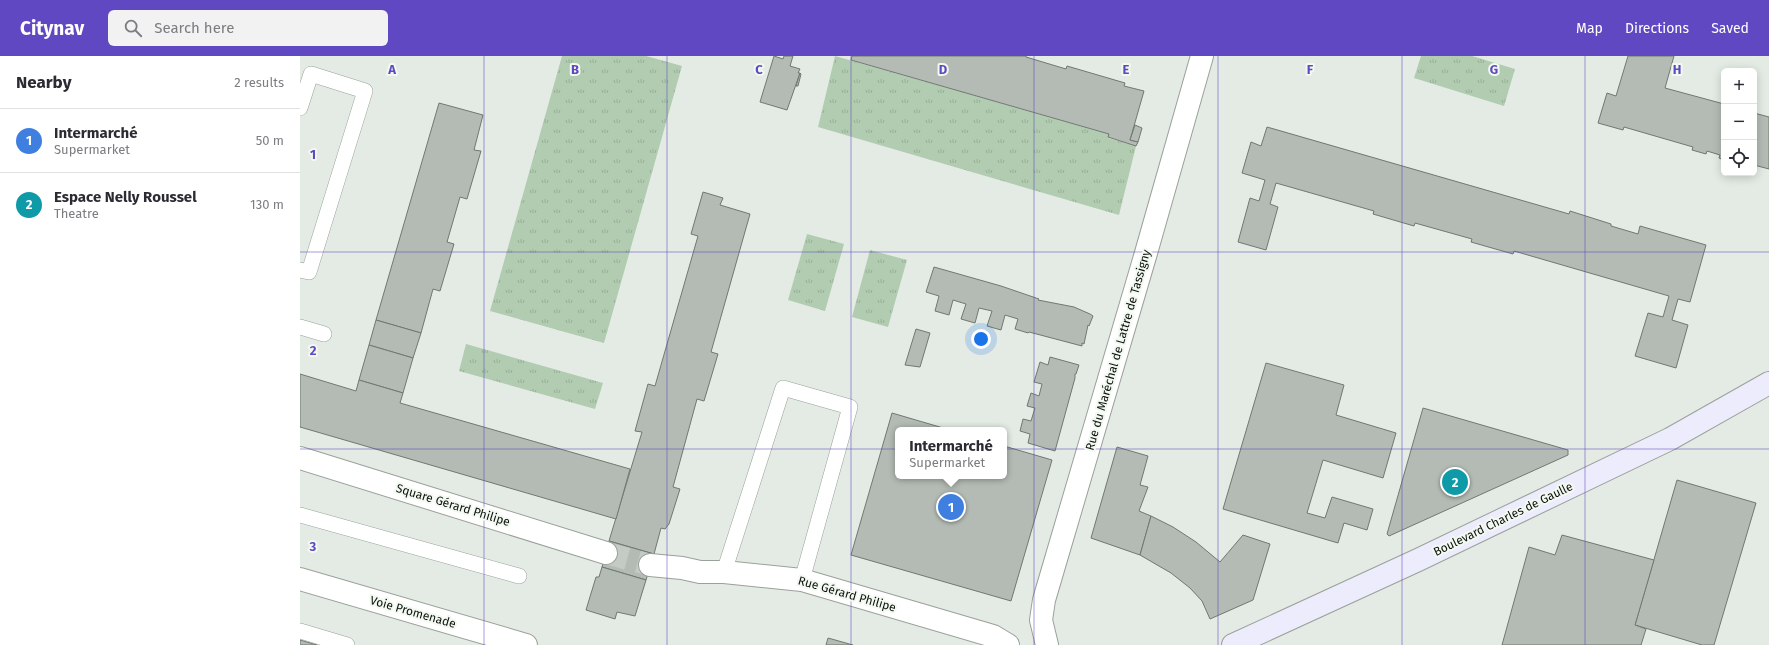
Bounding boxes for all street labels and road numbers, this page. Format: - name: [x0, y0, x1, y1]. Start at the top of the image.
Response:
- street label: Rue du Maréchal de Lattre de Tassigny: [1083, 248, 1153, 452]
- street label: Boulevard Charles de Gaulle: [1431, 479, 1575, 559]
- street label: Square Gérard Philipe: [394, 481, 512, 529]
- street label: Rue Gérard Philipe: [796, 573, 898, 615]
- street label: Voie Promenade: [368, 593, 458, 631]

